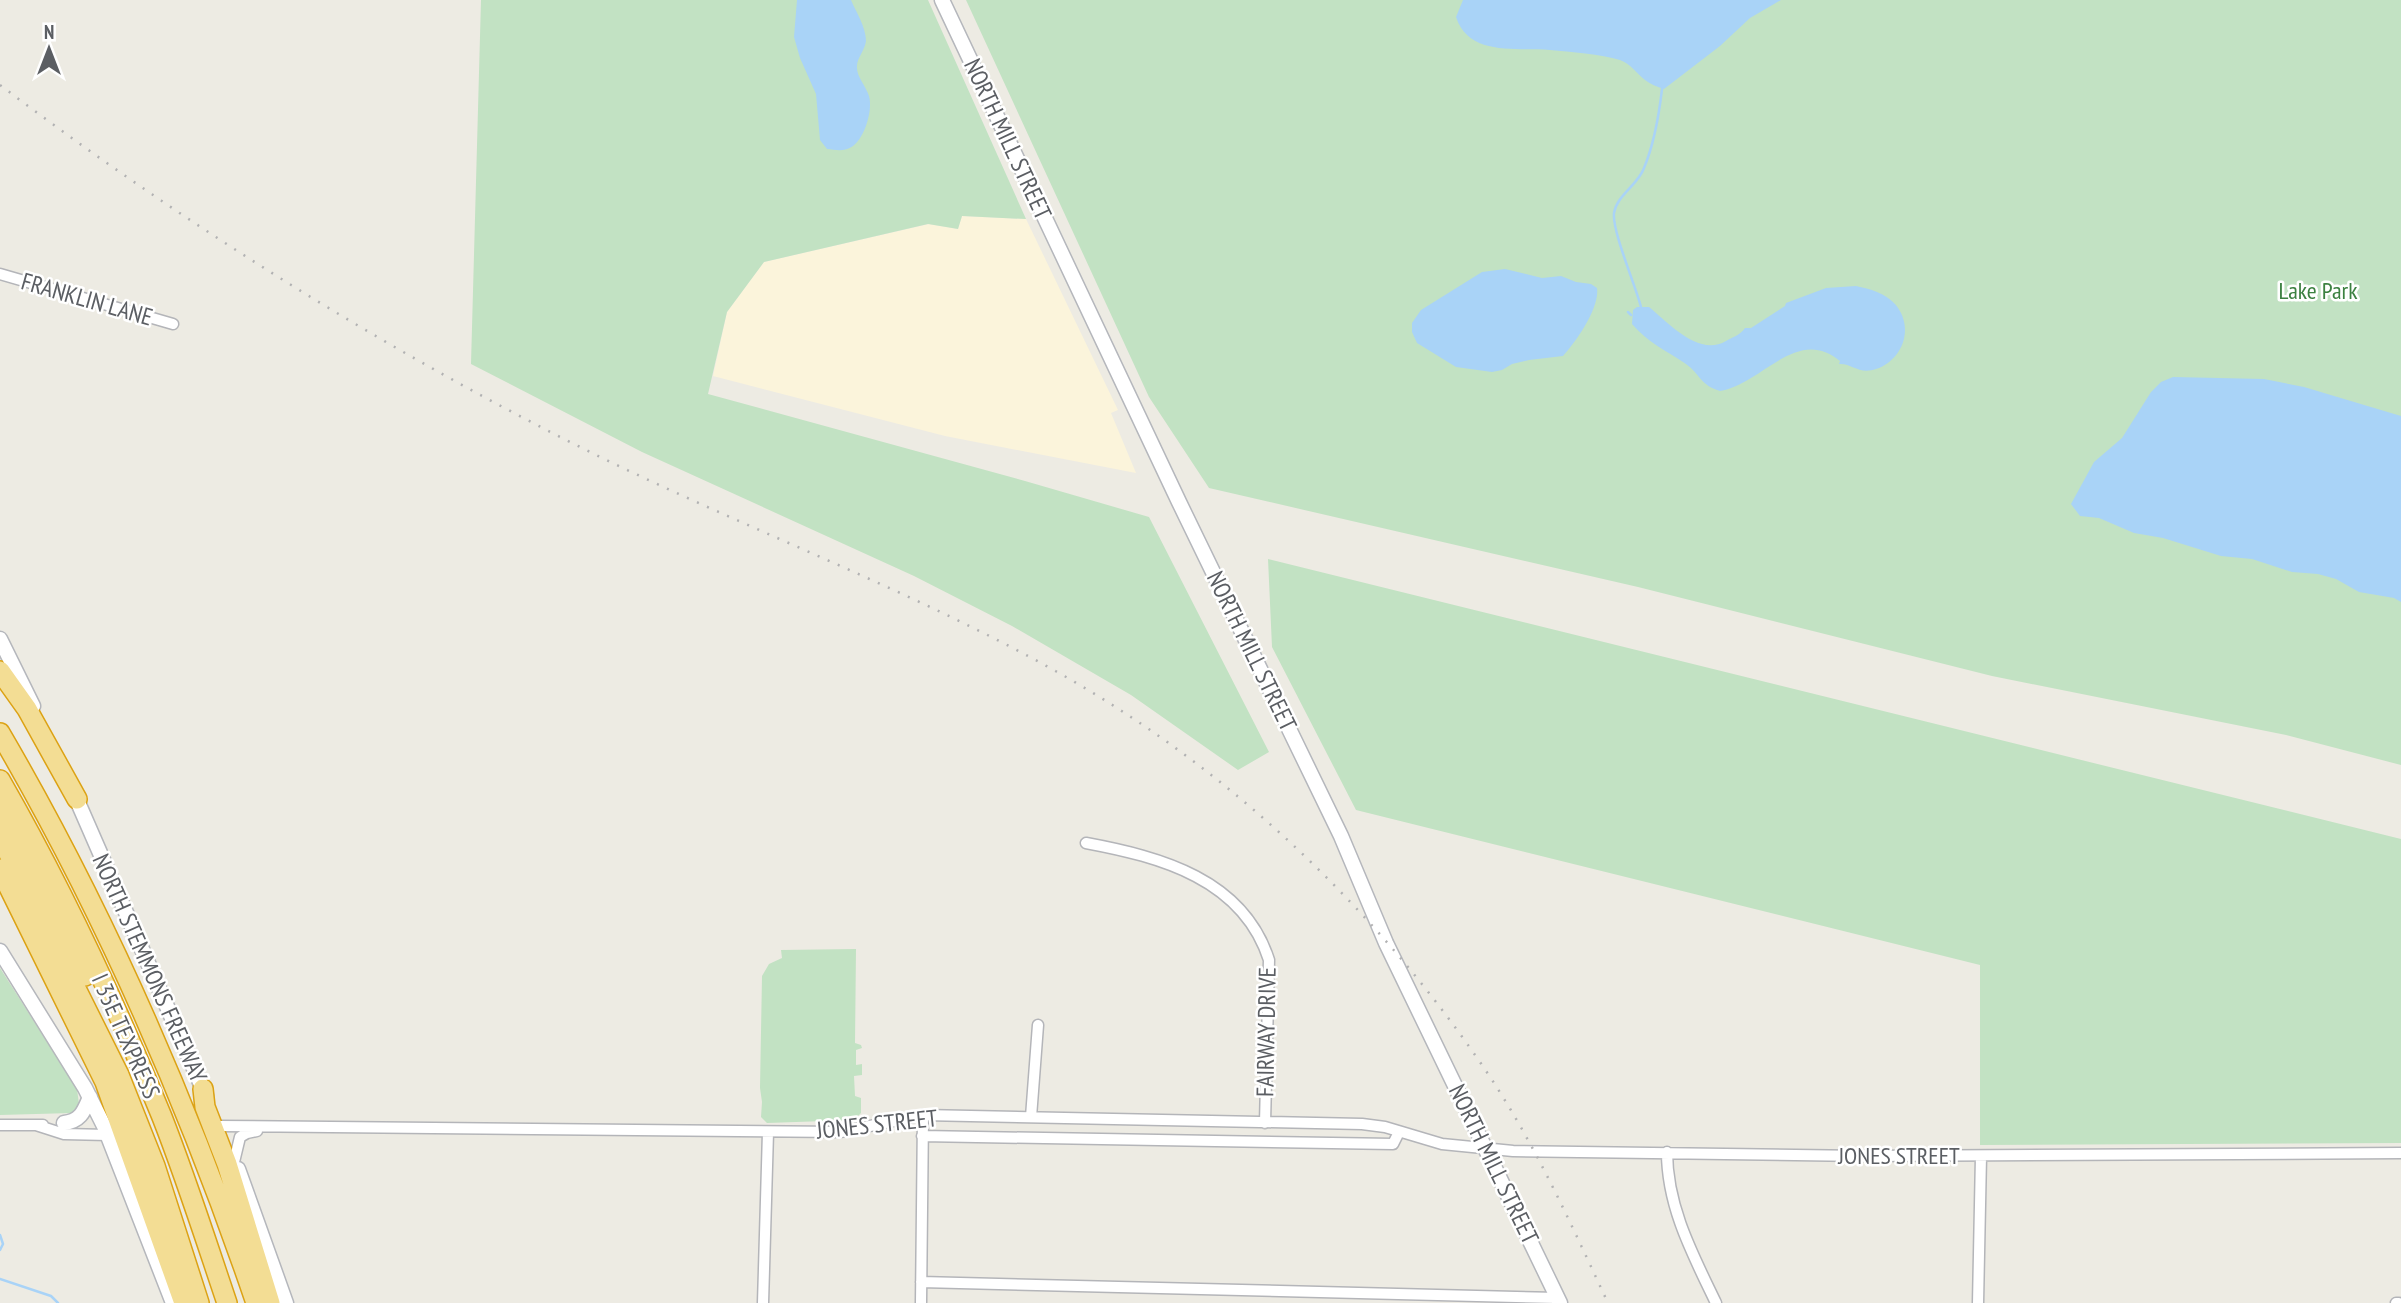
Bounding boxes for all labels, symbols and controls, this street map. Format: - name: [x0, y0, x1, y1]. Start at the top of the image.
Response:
- north arrow: [14, 14, 84, 84]
- text: N: [44, 20, 54, 44]
- street label: NORTH MILL STREET: [957, 54, 1059, 225]
- street label: FRANKLIN LANE: [18, 265, 156, 333]
- park label: Lake Park: [2279, 275, 2358, 306]
- street label: NORTH MILL STREET: [1200, 566, 1304, 736]
- street label: NORTH STEMMONS FREEWAY: [86, 849, 214, 1087]
- street label: FAIRWAY DRIVE: [1249, 967, 1283, 1097]
- street label: I 35E TEXPRESS: [85, 969, 167, 1103]
- street label: NORTH MILL STREET: [1442, 1079, 1546, 1249]
- street label: JONES STREET: [814, 1102, 939, 1146]
- street label: JONES STREET: [1837, 1140, 1960, 1171]

